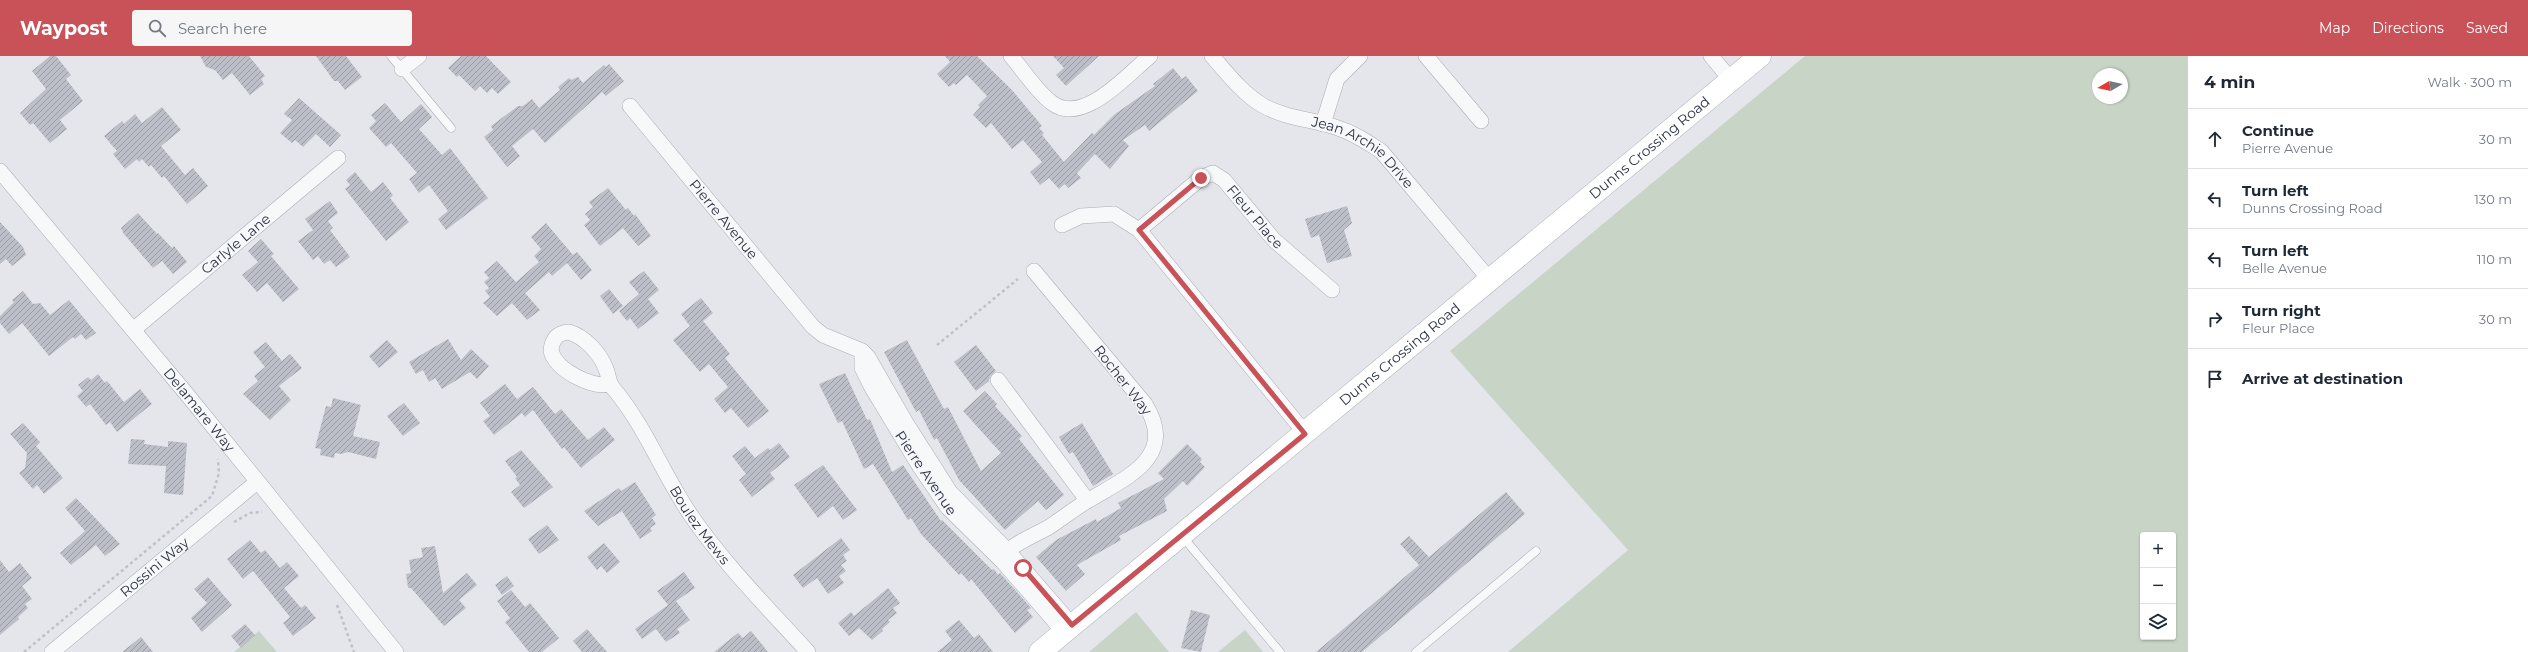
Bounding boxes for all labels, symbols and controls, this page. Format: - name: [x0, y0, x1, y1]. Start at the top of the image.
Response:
- search box: [132, 10, 412, 46]
- text: Waypost: [20, 17, 108, 40]
- icon: search: [146, 17, 168, 39]
- text: Search here: [178, 19, 267, 38]
- text: Map: [2319, 19, 2350, 37]
- text: Directions: [2372, 19, 2444, 37]
- text: Saved: [2466, 19, 2508, 37]
- north arrow: [2092, 68, 2128, 104]
- text: 4 min: [2204, 72, 2255, 92]
- text: Walk · 300 m: [2427, 74, 2512, 90]
- street label: Dunns Crossing Road: [1585, 92, 1713, 203]
- street label: Jean Archie Drive: [1309, 112, 1418, 192]
- text: Continue: [2242, 121, 2314, 140]
- icon: ahead: [2204, 128, 2226, 150]
- text: 30 m: [2479, 131, 2512, 147]
- text: Pierre Avenue: [2242, 140, 2333, 156]
- route end: [1192, 169, 1210, 187]
- street label: Pierre Avenue: [685, 176, 762, 263]
- street label: Fleur Place: [1223, 181, 1287, 253]
- text: Turn left: [2242, 181, 2309, 200]
- icon: left: [2204, 188, 2226, 210]
- text: 130 m: [2474, 191, 2512, 207]
- text: Dunns Crossing Road: [2242, 200, 2383, 216]
- street label: Carlyle Lane: [197, 210, 274, 278]
- text: Turn left: [2242, 241, 2309, 260]
- icon: left: [2204, 248, 2226, 270]
- text: 110 m: [2477, 251, 2512, 267]
- text: Belle Avenue: [2242, 260, 2327, 276]
- street label: Dunns Crossing Road: [1336, 299, 1464, 409]
- text: Turn right: [2242, 301, 2321, 320]
- icon: right: [2204, 308, 2226, 330]
- text: 30 m: [2479, 311, 2512, 327]
- text: Fleur Place: [2242, 320, 2315, 336]
- street label: Rocher Way: [1090, 341, 1156, 419]
- street label: Delamare Way: [160, 364, 239, 456]
- icon: arrive: [2204, 368, 2226, 390]
- text: Arrive at destination: [2242, 369, 2403, 388]
- street label: Pierre Avenue: [891, 427, 961, 519]
- street label: Boulez Mews: [666, 483, 734, 568]
- map controls: [2140, 532, 2176, 640]
- button: +: [2140, 532, 2176, 568]
- street label: Rossini Way: [116, 533, 193, 601]
- route start: [1014, 559, 1032, 577]
- button: −: [2140, 568, 2176, 604]
- button: layers: [2140, 604, 2176, 640]

